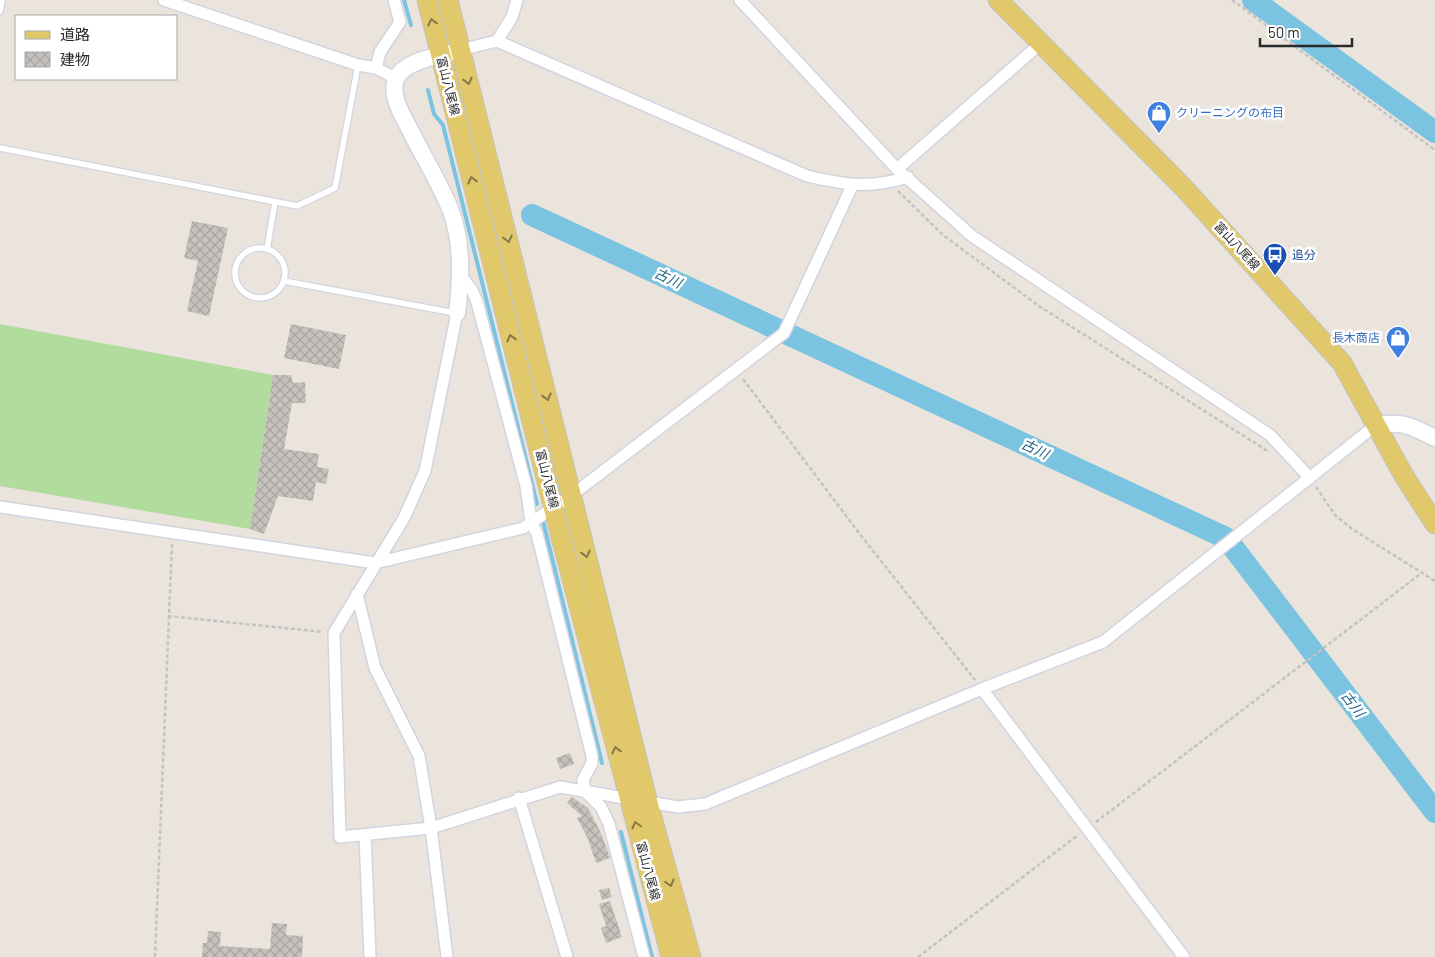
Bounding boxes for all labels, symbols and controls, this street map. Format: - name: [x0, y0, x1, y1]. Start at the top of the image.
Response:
- legend: [15, 15, 178, 80]
- scale bar: [1260, 15, 1352, 47]
- one-way arrow: [428, 19, 438, 27]
- text: 50 m: [1268, 23, 1300, 41]
- text: 道路: [60, 25, 90, 43]
- text: 建物: [60, 50, 90, 68]
- street label: 富山八尾線: [435, 55, 463, 117]
- one-way arrow: [462, 77, 473, 86]
- shop icon: クリーニングの布目: [1146, 100, 1172, 134]
- place label: クリーニングの布目: [1176, 105, 1284, 119]
- one-way arrow: [467, 175, 478, 184]
- street label: 富山八尾線: [1212, 219, 1263, 272]
- one-way arrow: [502, 234, 512, 242]
- bus stop icon: 追分: [1262, 242, 1288, 276]
- place label: 追分: [1292, 247, 1316, 261]
- water label: 古川: [652, 264, 686, 292]
- shop icon: 長木商店: [1385, 325, 1411, 359]
- place label: 長木商店: [1332, 330, 1380, 344]
- one-way arrow: [506, 333, 517, 342]
- one-way arrow: [541, 392, 552, 401]
- water label: 古川: [1019, 435, 1053, 463]
- street label: 富山八尾線: [534, 448, 562, 510]
- one-way arrow: [580, 550, 591, 559]
- water label: 古川: [1338, 687, 1370, 722]
- one-way arrow: [611, 745, 622, 754]
- one-way arrow: [631, 822, 641, 830]
- street label: 富山八尾線: [634, 840, 663, 902]
- one-way arrow: [665, 879, 675, 887]

